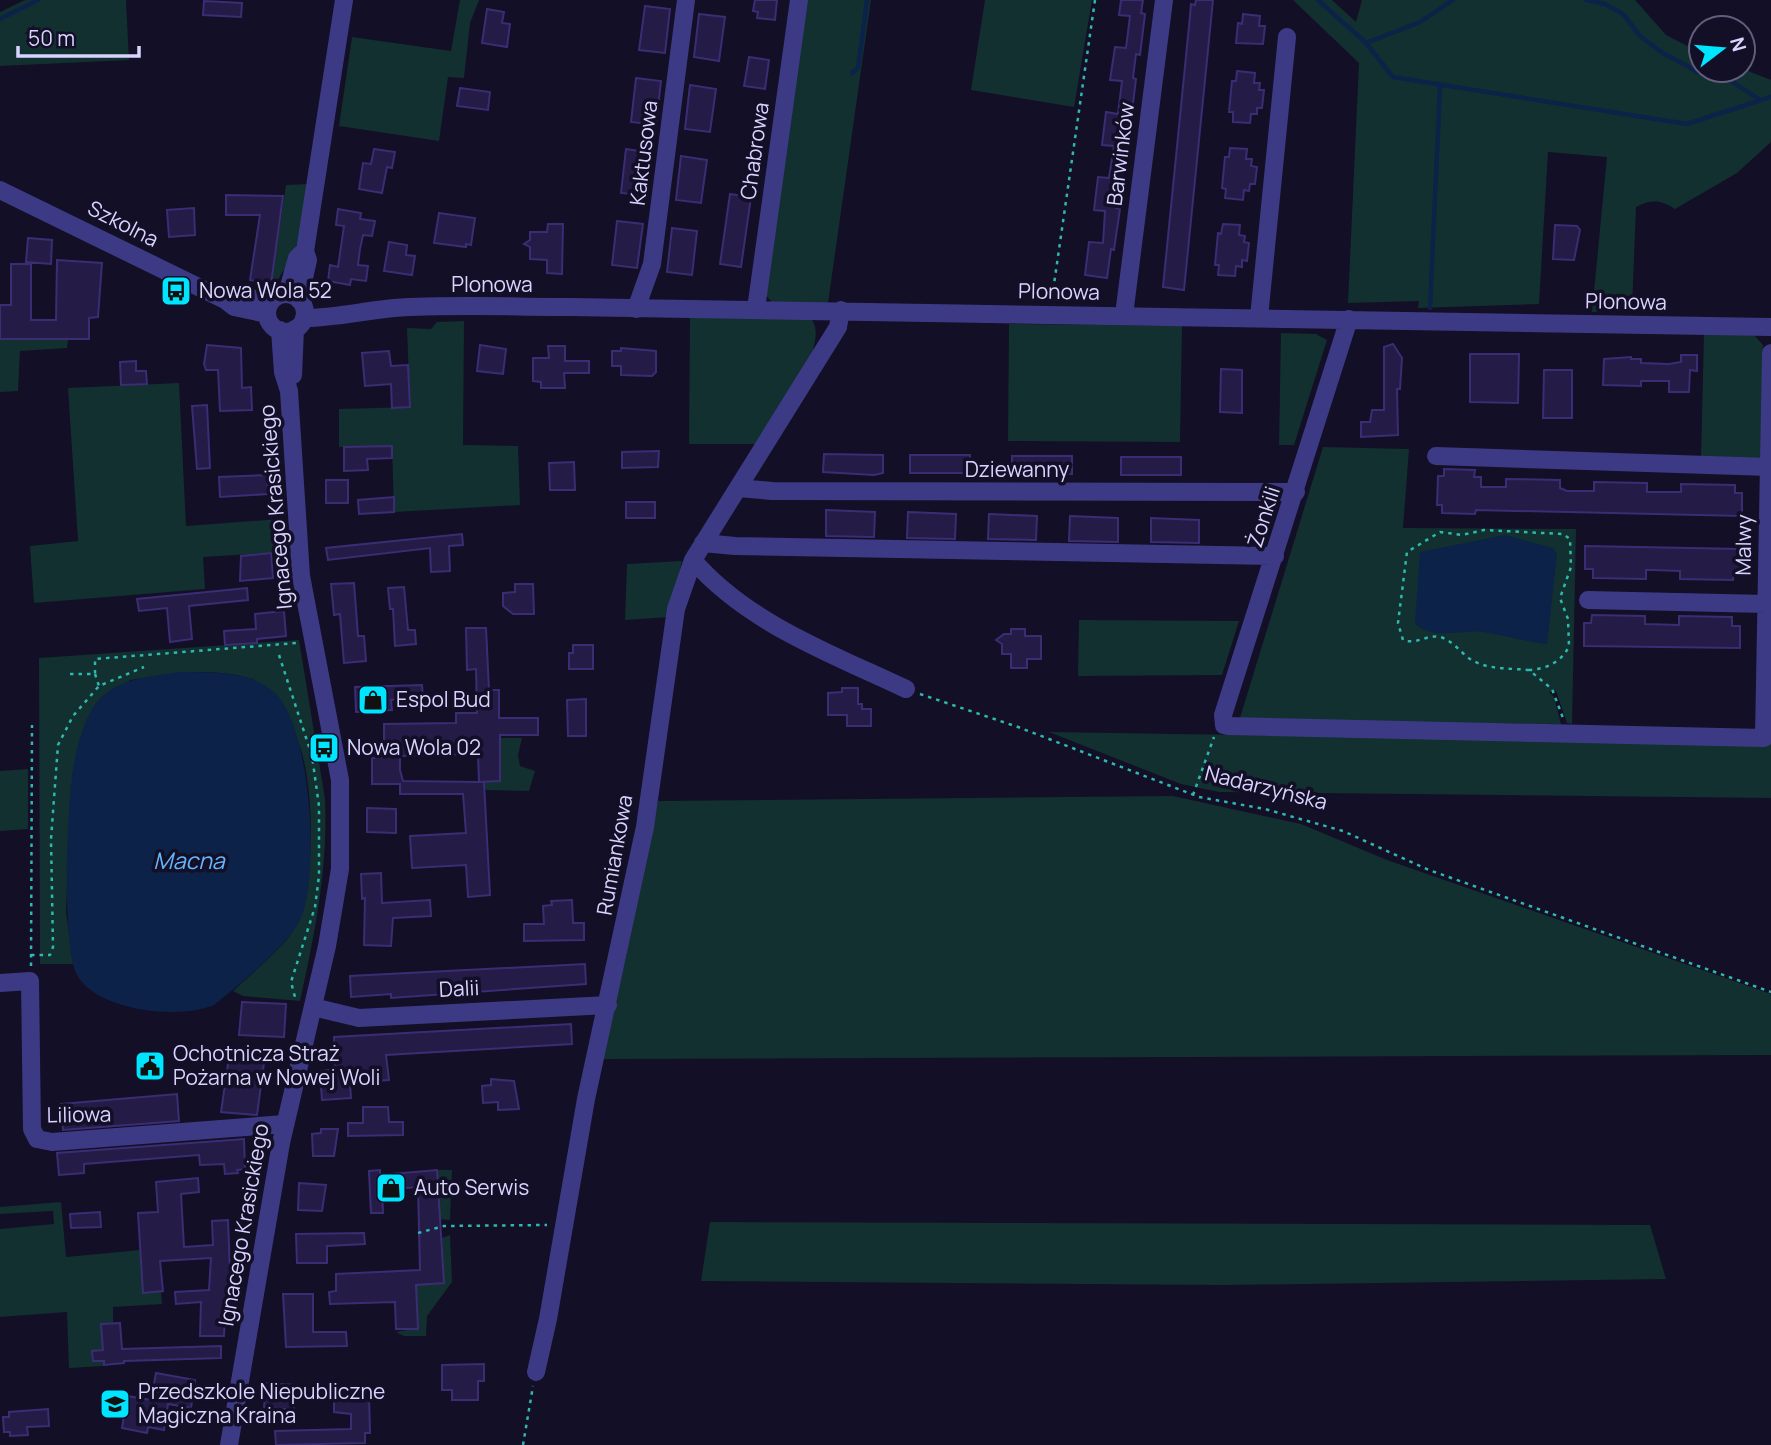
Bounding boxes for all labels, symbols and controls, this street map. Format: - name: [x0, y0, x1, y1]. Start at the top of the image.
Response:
- scale bar: [18, 14, 138, 58]
- north arrow: [1687, 14, 1757, 84]
- text: 50 m: [28, 24, 75, 52]
- text: N: [1724, 34, 1753, 54]
- street label: Kaktusowa: [623, 99, 663, 207]
- street label: Chabrowa: [733, 100, 775, 201]
- street label: Barwinków: [1100, 101, 1140, 207]
- street label: Szkolna: [83, 193, 164, 253]
- street label: Plonowa: [451, 270, 533, 298]
- bus stop icon: Nowa Wola 52: [159, 274, 193, 308]
- place label: Nowa Wola 52: [199, 276, 332, 304]
- street label: Plonowa: [1018, 276, 1100, 306]
- street label: Plonowa: [1585, 286, 1667, 316]
- street label: Ignacego Krasickiego: [252, 404, 298, 611]
- street label: Dziewanny: [965, 455, 1069, 483]
- street label: Żonkili: [1240, 482, 1286, 551]
- street label: Malwy: [1728, 514, 1758, 576]
- shop icon: Espol Bud: [356, 683, 390, 717]
- place label: Espol Bud: [396, 685, 491, 713]
- bus stop icon: Nowa Wola 02: [307, 731, 341, 765]
- place label: Nowa Wola 02: [347, 733, 481, 761]
- street label: Nadarzyńska: [1202, 758, 1330, 816]
- street label: Rumiankowa: [590, 792, 638, 917]
- water label: Macna: [153, 844, 226, 876]
- street label: Dalii: [438, 973, 480, 1003]
- place label: Ochotnicza Straż Pożarna w Nowej Woli: [173, 1039, 380, 1091]
- public building icon: Ochotnicza Straż Pożarna w Nowej Woli: [133, 1049, 167, 1083]
- street label: Liliowa: [46, 1099, 112, 1129]
- street label: Ignacego Krasickiego: [211, 1121, 275, 1328]
- shop icon: Auto Serwis: [374, 1171, 408, 1205]
- place label: Auto Serwis: [414, 1173, 529, 1201]
- place label: Przedszkole Niepubliczne Magiczna Kraina: [138, 1377, 385, 1429]
- school or university icon: Przedszkole Niepubliczne Magiczna Kraina: [98, 1387, 132, 1421]

